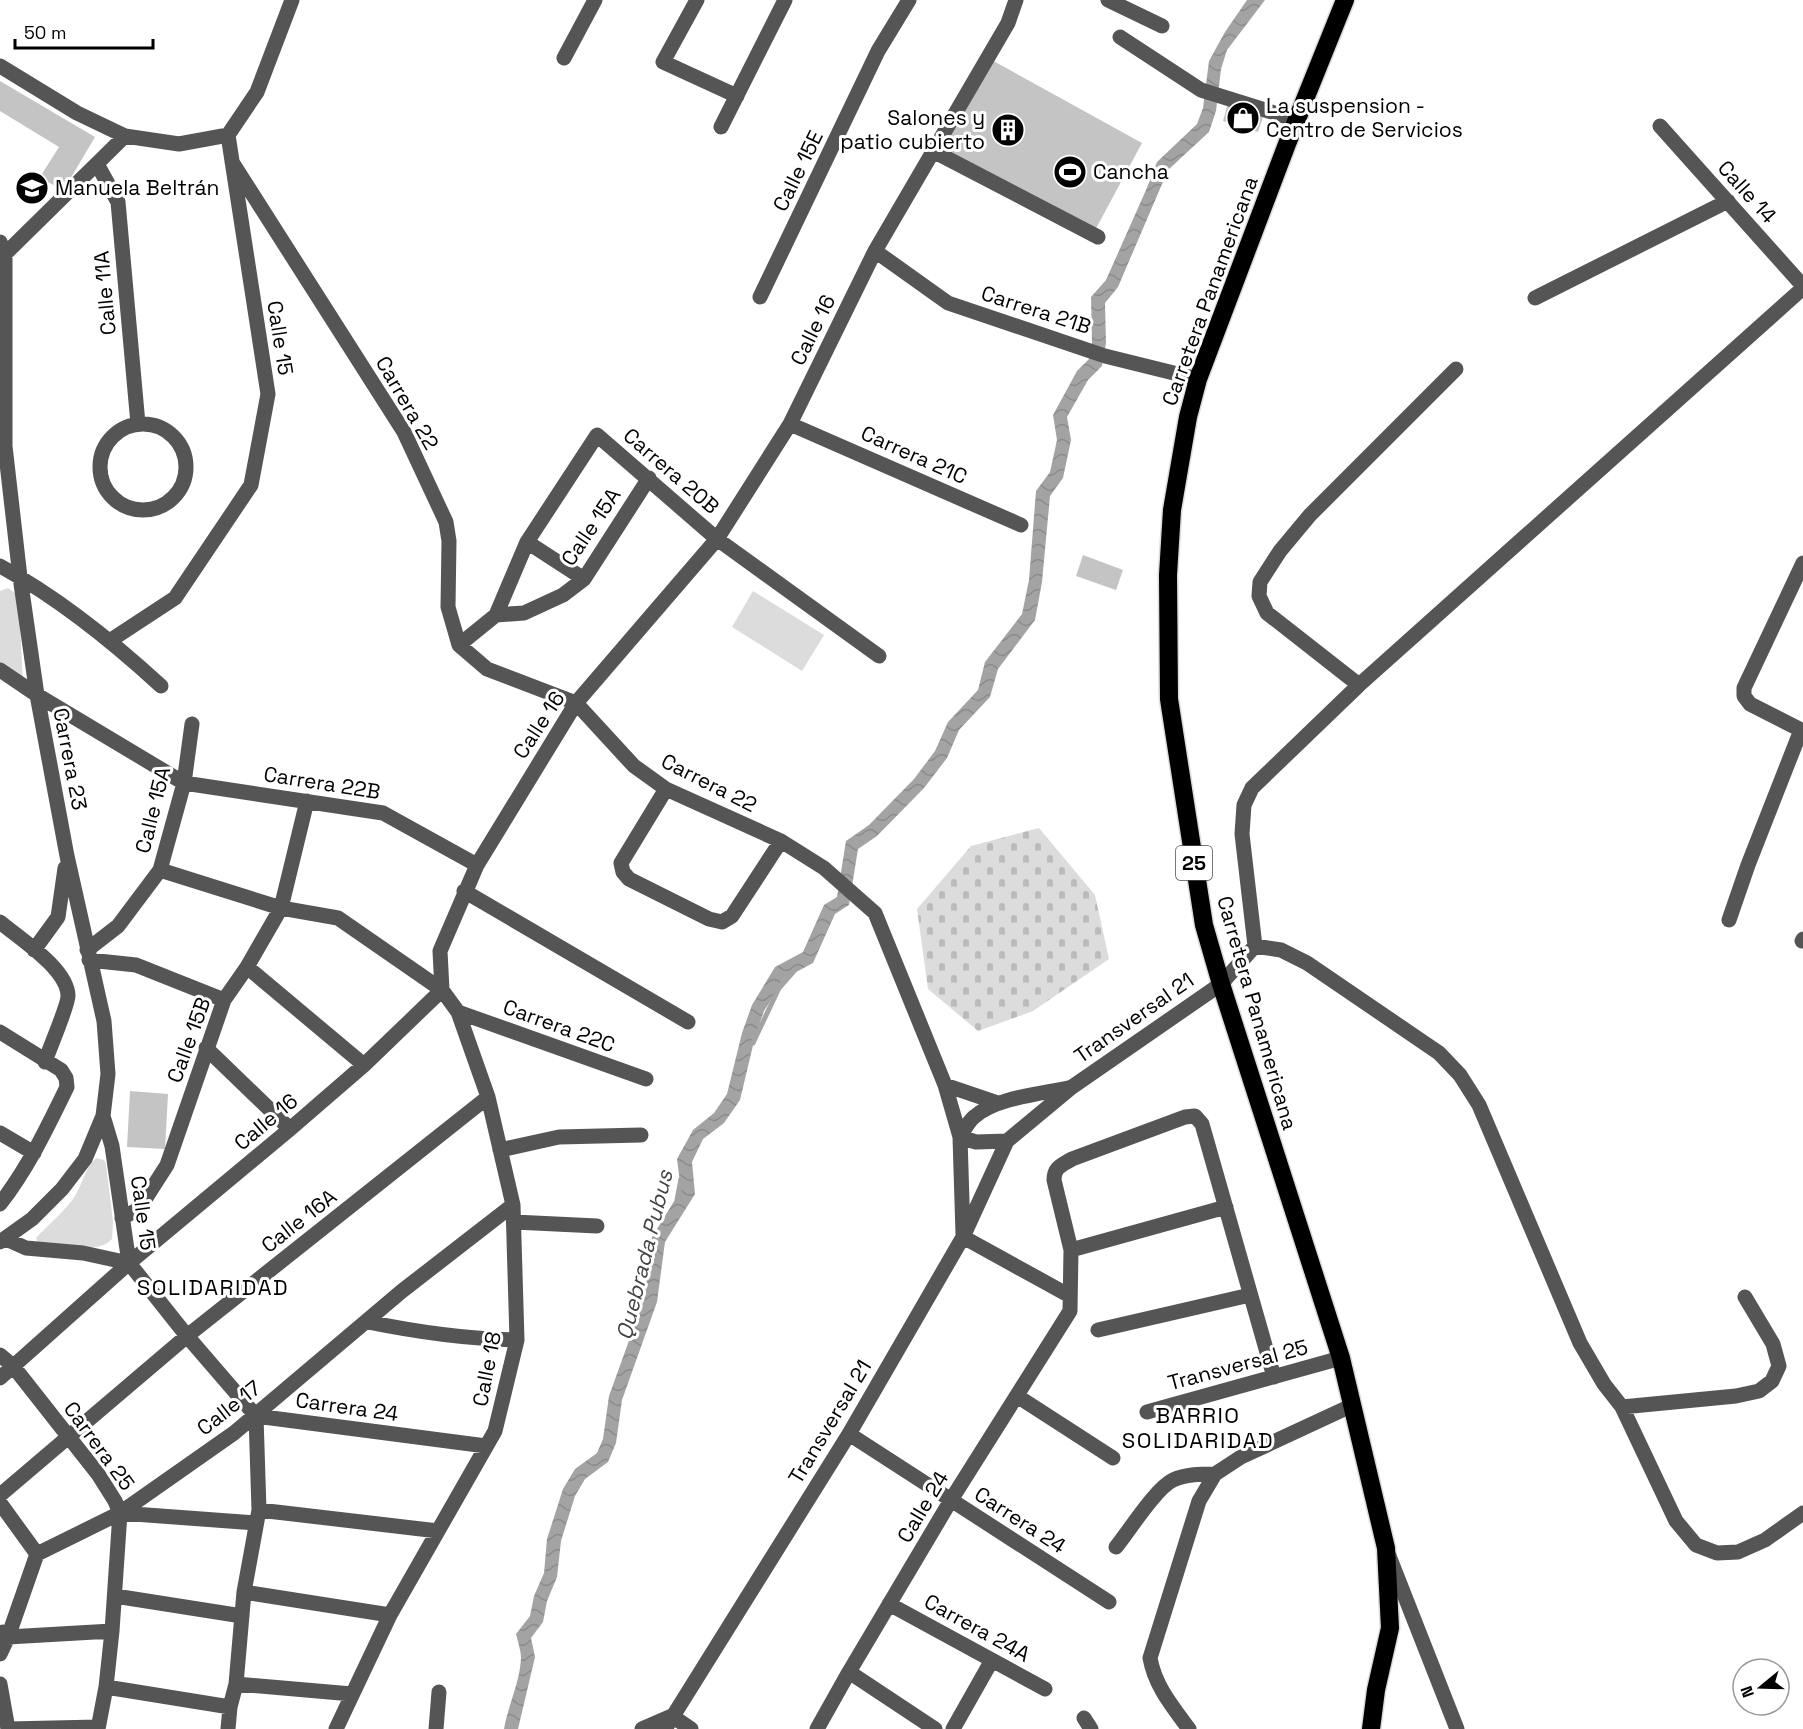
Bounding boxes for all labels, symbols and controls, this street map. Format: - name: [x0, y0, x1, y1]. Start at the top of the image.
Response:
- scale bar: [15, 12, 153, 50]
- text: 50 m: [24, 21, 66, 44]
- place label: La suspension - Centro de Servicios: [1266, 92, 1463, 143]
- shop icon: La suspension - Centro de Servicios: [1225, 100, 1261, 136]
- place label: Salones y patio cubierto: [840, 104, 985, 155]
- building icon: Salones y patio cubierto: [990, 112, 1026, 148]
- street label: Calle 15E: [766, 126, 829, 216]
- sports icon: Cancha: [1052, 154, 1088, 190]
- street label: Calle 14: [1712, 155, 1783, 229]
- place label: Cancha: [1093, 158, 1169, 185]
- school or university icon: Manuela Beltrán: [14, 170, 50, 206]
- street label: Carretera Panamericana: [1155, 172, 1264, 409]
- place label: Manuela Beltrán: [55, 174, 219, 201]
- street label: Calle 11A: [87, 250, 122, 336]
- street label: Carrera 21B: [978, 279, 1094, 340]
- street label: Calle 16: [784, 290, 841, 370]
- street label: Calle 15: [261, 299, 300, 377]
- street label: Carrera 22: [370, 351, 445, 454]
- street label: Carrera 21C: [857, 419, 971, 490]
- street label: Carrera 20B: [618, 422, 725, 520]
- street label: Calle 15A: [555, 483, 626, 571]
- street label: Calle 16: [507, 686, 570, 764]
- street label: Carrera 23: [47, 705, 94, 812]
- street label: Carrera 22: [657, 747, 762, 818]
- street label: Carrera 22B: [262, 760, 382, 805]
- street label: Calle 15A: [129, 764, 176, 856]
- road number: 25: [1176, 846, 1212, 880]
- street label: Carretera Panamericana: [1211, 893, 1304, 1133]
- street label: Transversal 21: [1069, 966, 1199, 1069]
- street label: Calle 15B: [161, 993, 216, 1086]
- street label: Carrera 22C: [499, 993, 619, 1058]
- street label: Calle 16: [228, 1087, 303, 1156]
- water label: Quebrada Pubus: [609, 1166, 679, 1343]
- street label: Calle 15: [125, 1174, 162, 1252]
- street label: Calle 16A: [255, 1183, 342, 1259]
- district label: SOLIDARIDAD: [137, 1273, 289, 1301]
- street label: Calle 18: [466, 1329, 507, 1409]
- street label: Transversal 25: [1165, 1333, 1311, 1396]
- street label: Transversal 21: [782, 1355, 877, 1489]
- street label: Calle 17: [191, 1374, 266, 1441]
- street label: Carrera 24: [294, 1386, 400, 1427]
- street label: Carrera 25: [58, 1396, 141, 1496]
- district label: BARRIO SOLIDARIDAD: [1122, 1401, 1274, 1454]
- street label: Calle 24: [891, 1466, 954, 1547]
- street label: Carrera 24: [969, 1480, 1071, 1559]
- street label: Carrera 24A: [920, 1587, 1035, 1668]
- north arrow: [1731, 1657, 1791, 1717]
- text: N: [1736, 1683, 1759, 1700]

